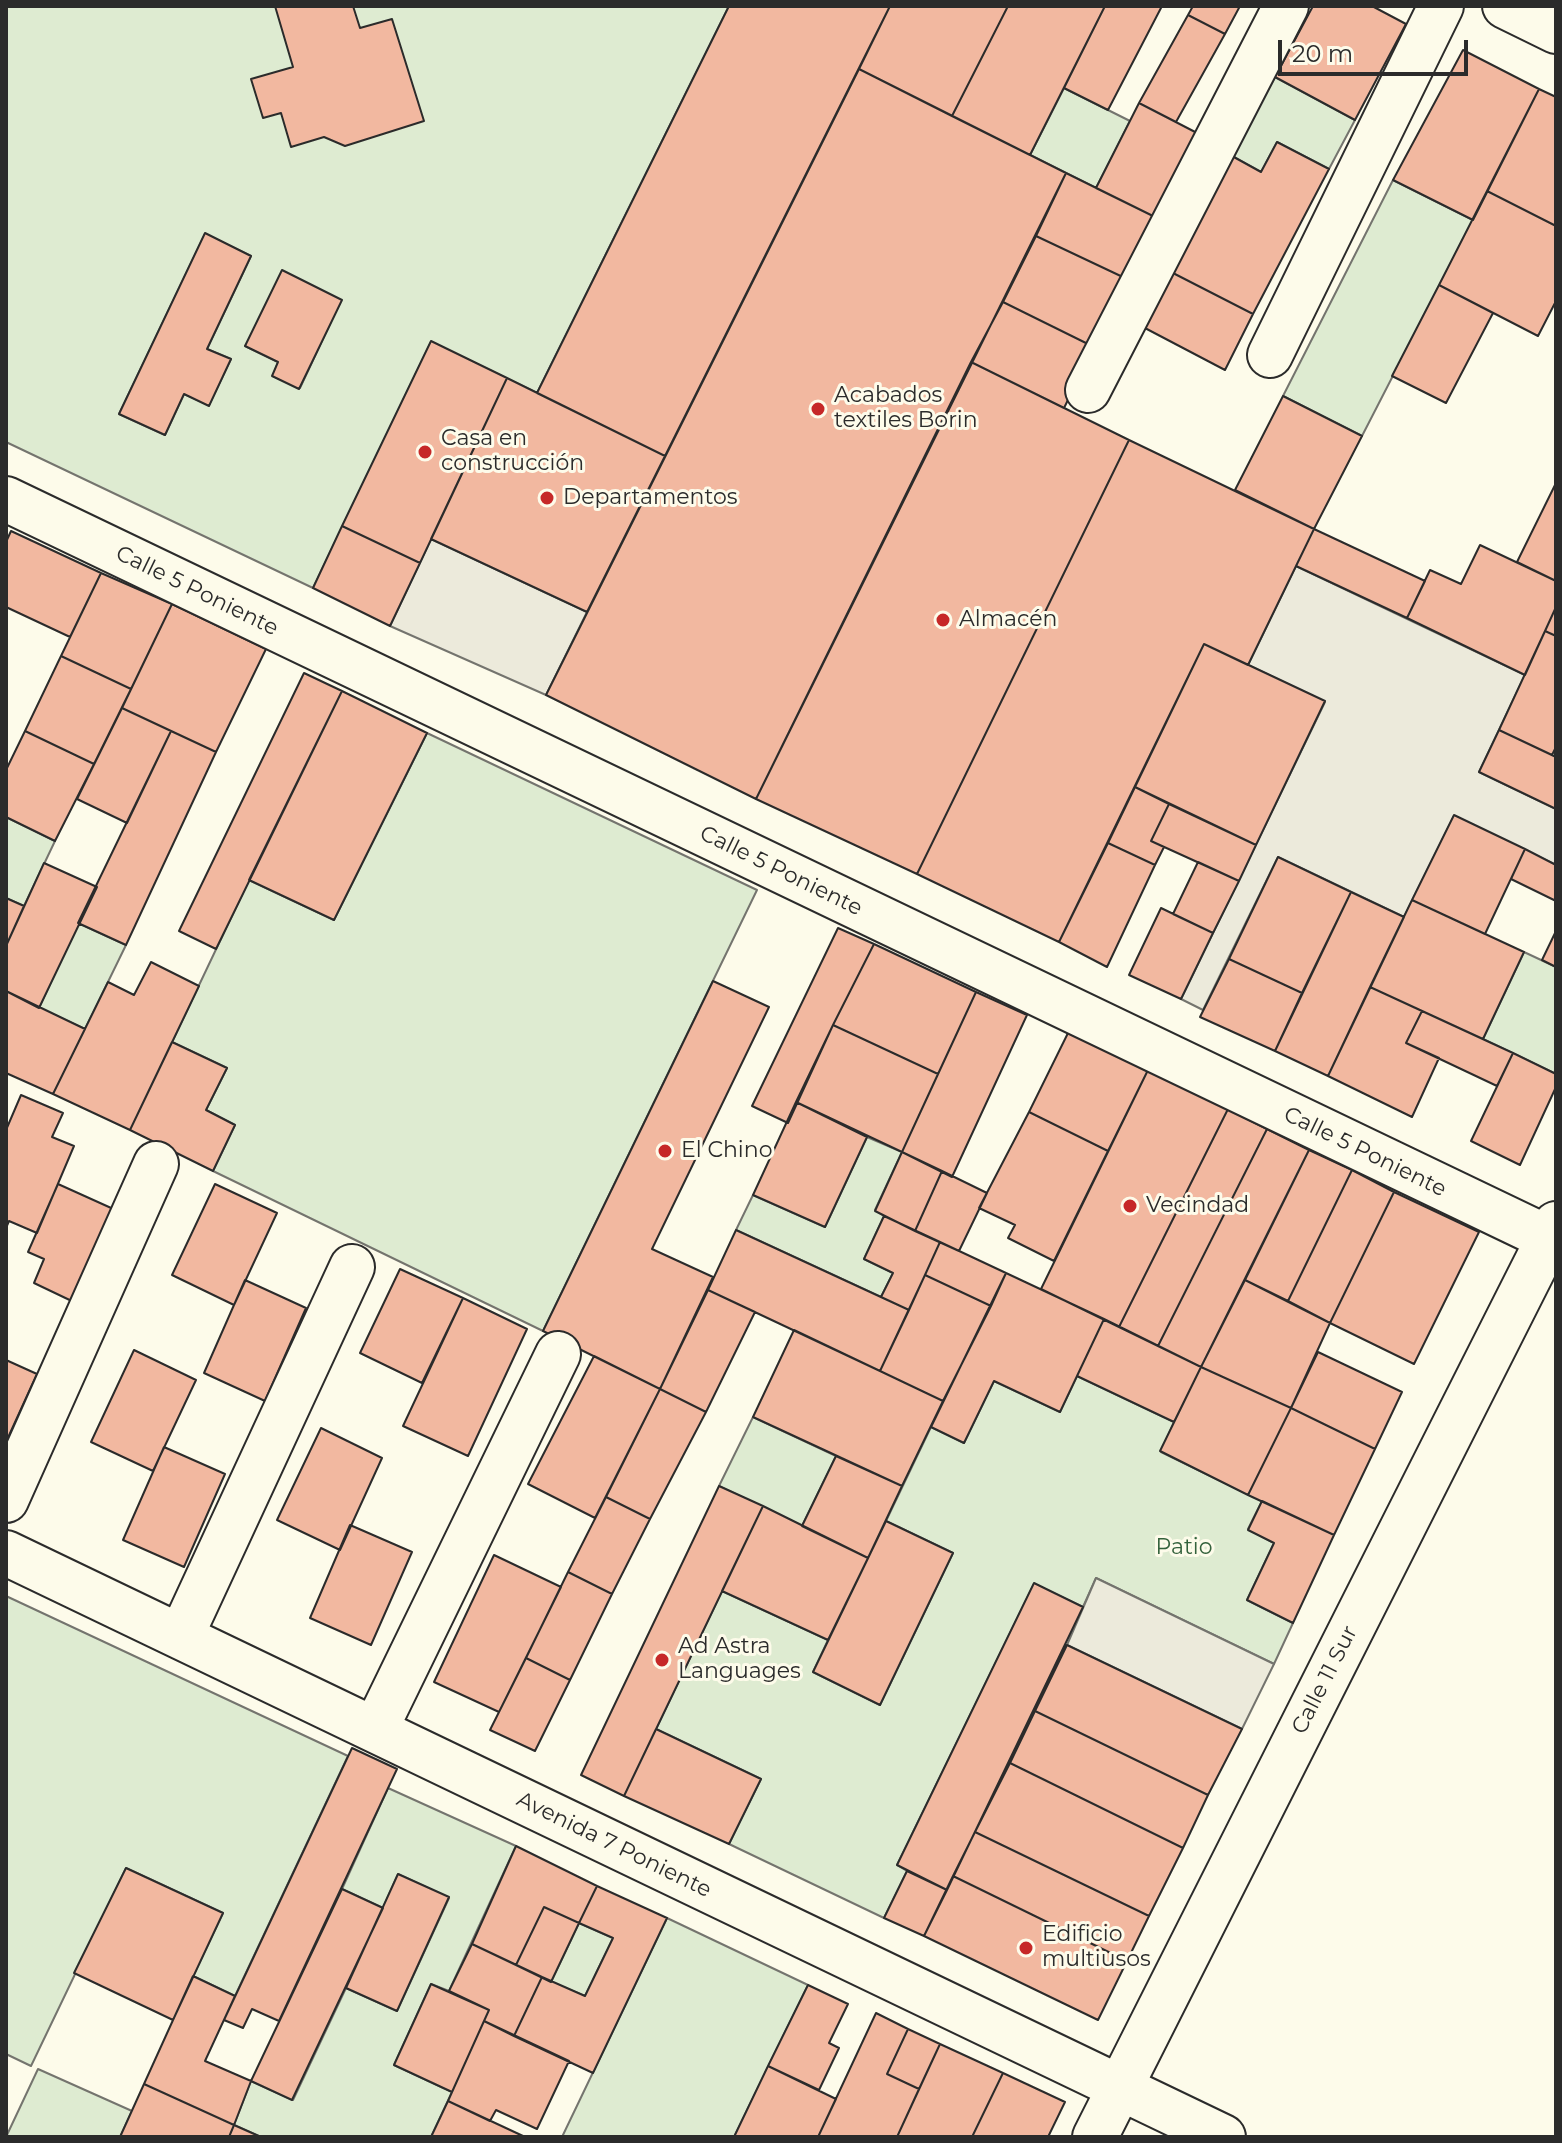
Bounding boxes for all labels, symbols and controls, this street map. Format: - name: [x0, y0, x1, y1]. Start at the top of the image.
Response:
- scale bar: [1282, 24, 1472, 74]
- text: 20 m: [1292, 39, 1353, 68]
- place label: Acabados textiles Borin: [834, 383, 978, 434]
- marker: Acabados textiles Borin: [809, 400, 827, 418]
- place label: Casa en construcción: [441, 426, 584, 478]
- marker: Casa en construcción: [416, 443, 434, 461]
- place label: Departamentos: [563, 485, 737, 511]
- marker: Departamentos: [538, 489, 556, 507]
- street label: Calle 5 Poniente: [111, 540, 283, 642]
- place label: Almacén: [959, 607, 1057, 633]
- marker: Almacén: [934, 611, 952, 629]
- street label: Calle 5 Poniente: [695, 820, 867, 922]
- street label: Calle 5 Poniente: [1279, 1101, 1451, 1203]
- place label: El Chino: [681, 1138, 772, 1164]
- marker: El Chino: [656, 1142, 674, 1160]
- place label: Vecindad: [1146, 1193, 1249, 1219]
- marker: Vecindad: [1121, 1197, 1139, 1215]
- park label: Patio: [1155, 1535, 1213, 1561]
- street label: Calle 11 Sur: [1286, 1621, 1364, 1739]
- place label: Ad Astra Languages: [678, 1634, 801, 1686]
- marker: Ad Astra Languages: [653, 1651, 671, 1669]
- street label: Avenida 7 Poniente: [512, 1786, 716, 1904]
- place label: Edificio multiusos: [1042, 1922, 1151, 1974]
- marker: Edificio multiusos: [1017, 1939, 1035, 1957]

